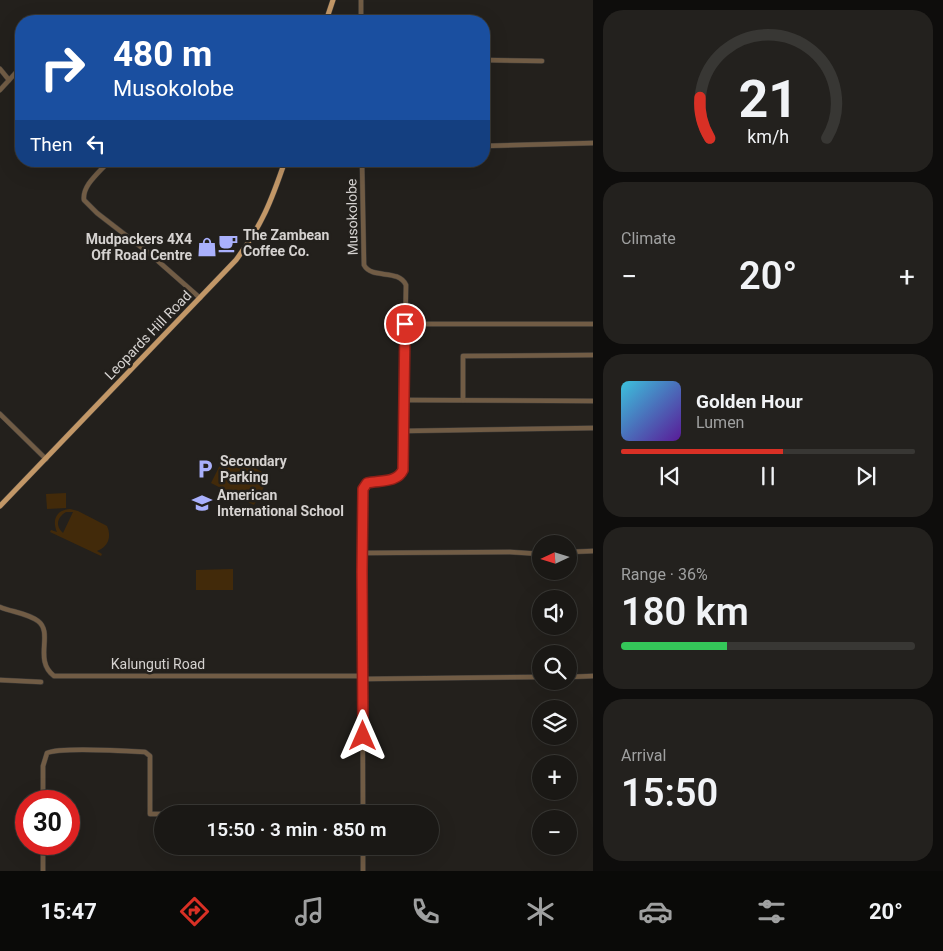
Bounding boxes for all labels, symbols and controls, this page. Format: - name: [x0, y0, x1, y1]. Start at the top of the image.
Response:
- text: 480 m: [113, 34, 212, 75]
- icon: right: [30, 35, 95, 100]
- text: 21: [738, 69, 798, 130]
- text: Musokolobe: [113, 76, 234, 101]
- text: km/h: [747, 126, 789, 147]
- icon: left: [82, 130, 110, 158]
- text: Then: [30, 133, 72, 156]
- street label: Musokolobe: [343, 178, 361, 256]
- place label: The Zambean Coffee Co.: [243, 227, 330, 259]
- text: Climate: [621, 229, 676, 248]
- place label: Mudpackers 4X4 Off Road Centre: [86, 231, 192, 263]
- cafe icon: The Zambean Coffee Co.: [217, 232, 239, 254]
- shop icon: Mudpackers 4X4 Off Road Centre: [196, 236, 218, 258]
- text: 20°: [739, 254, 797, 298]
- text: −: [621, 260, 637, 293]
- text: +: [899, 260, 915, 293]
- street label: Leopards Hill Road: [101, 287, 195, 383]
- pin: [384, 303, 426, 345]
- icon: arrive: [391, 310, 419, 338]
- text: Golden Hour: [696, 390, 803, 413]
- text: Lumen: [696, 413, 744, 432]
- place label: Secondary Parking: [220, 453, 288, 485]
- parking icon: Secondary Parking: [194, 458, 216, 480]
- icon: previous: [656, 462, 684, 490]
- icon: pause: [754, 462, 782, 490]
- icon: next: [852, 462, 880, 490]
- place label: American International School: [217, 487, 344, 519]
- school or university icon: American International School: [191, 492, 213, 514]
- north arrow: [532, 535, 578, 580]
- map controls: [532, 535, 577, 855]
- text: Range · 36%: [621, 565, 708, 584]
- button: sound: [532, 590, 577, 635]
- text: 180 km: [621, 590, 749, 634]
- button: search: [532, 645, 577, 690]
- street label: Kalunguti Road: [111, 656, 205, 672]
- button: layers: [532, 700, 577, 745]
- position arrow: [336, 709, 388, 761]
- text: Arrival: [621, 746, 666, 765]
- button: +: [532, 755, 577, 800]
- text: 15:50: [621, 771, 718, 815]
- speed limit sign: 30: [15, 790, 80, 855]
- button: −: [532, 810, 577, 855]
- text: 15:50 · 3 min · 850 m: [206, 818, 387, 841]
- icon: directions: [177, 894, 212, 929]
- icon: music: [292, 894, 327, 929]
- icon: phone: [408, 894, 443, 929]
- icon: climate: [523, 894, 558, 929]
- icon: car: [638, 894, 673, 929]
- icon: filters: [754, 894, 789, 929]
- text: 15:47: [40, 899, 97, 924]
- text: 20°: [869, 899, 903, 924]

